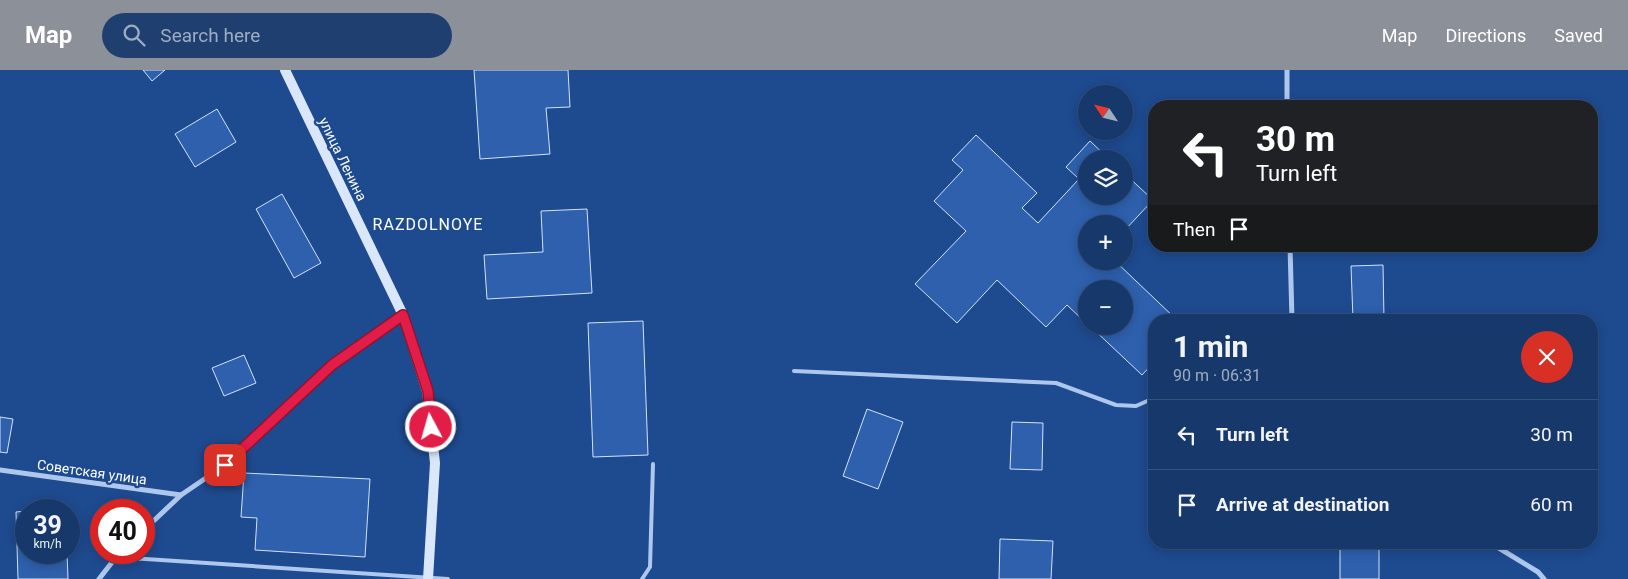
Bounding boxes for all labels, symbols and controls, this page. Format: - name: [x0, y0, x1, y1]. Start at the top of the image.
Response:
- search box: [102, 13, 452, 58]
- text: Map: [25, 21, 72, 49]
- icon: search: [120, 21, 148, 49]
- text: Search here: [160, 24, 260, 47]
- text: Map: [1382, 25, 1417, 46]
- text: Directions: [1445, 25, 1526, 46]
- text: Saved: [1554, 25, 1603, 46]
- north arrow: [1078, 85, 1132, 140]
- map controls: [1078, 85, 1133, 335]
- street label: улица Ленина: [316, 115, 370, 203]
- text: 30 m: [1256, 119, 1335, 160]
- icon: left: [1173, 120, 1238, 185]
- button: layers: [1078, 150, 1133, 205]
- text: Turn left: [1256, 161, 1337, 186]
- district label: RAZDOLNOYE: [373, 215, 483, 234]
- button: +: [1078, 215, 1133, 270]
- icon: arrive: [1225, 215, 1253, 243]
- text: Then: [1173, 218, 1215, 241]
- button: −: [1078, 280, 1133, 335]
- text: 1 min: [1173, 329, 1248, 364]
- button: close: [1521, 331, 1573, 383]
- text: 90 m · 06:31: [1173, 366, 1261, 385]
- position arrow: [404, 400, 456, 452]
- icon: left: [1173, 421, 1201, 449]
- text: Turn left: [1216, 423, 1289, 446]
- text: 30 m: [1530, 423, 1573, 446]
- pin: [204, 444, 246, 486]
- icon: arrive: [211, 451, 239, 479]
- street label: Советская улица: [36, 456, 148, 488]
- icon: arrive: [1173, 491, 1201, 519]
- text: Arrive at destination: [1216, 493, 1389, 516]
- text: 60 m: [1530, 493, 1573, 516]
- speed limit sign: 40: [90, 499, 155, 564]
- text: 39: [33, 511, 62, 540]
- text: km/h: [33, 537, 62, 551]

